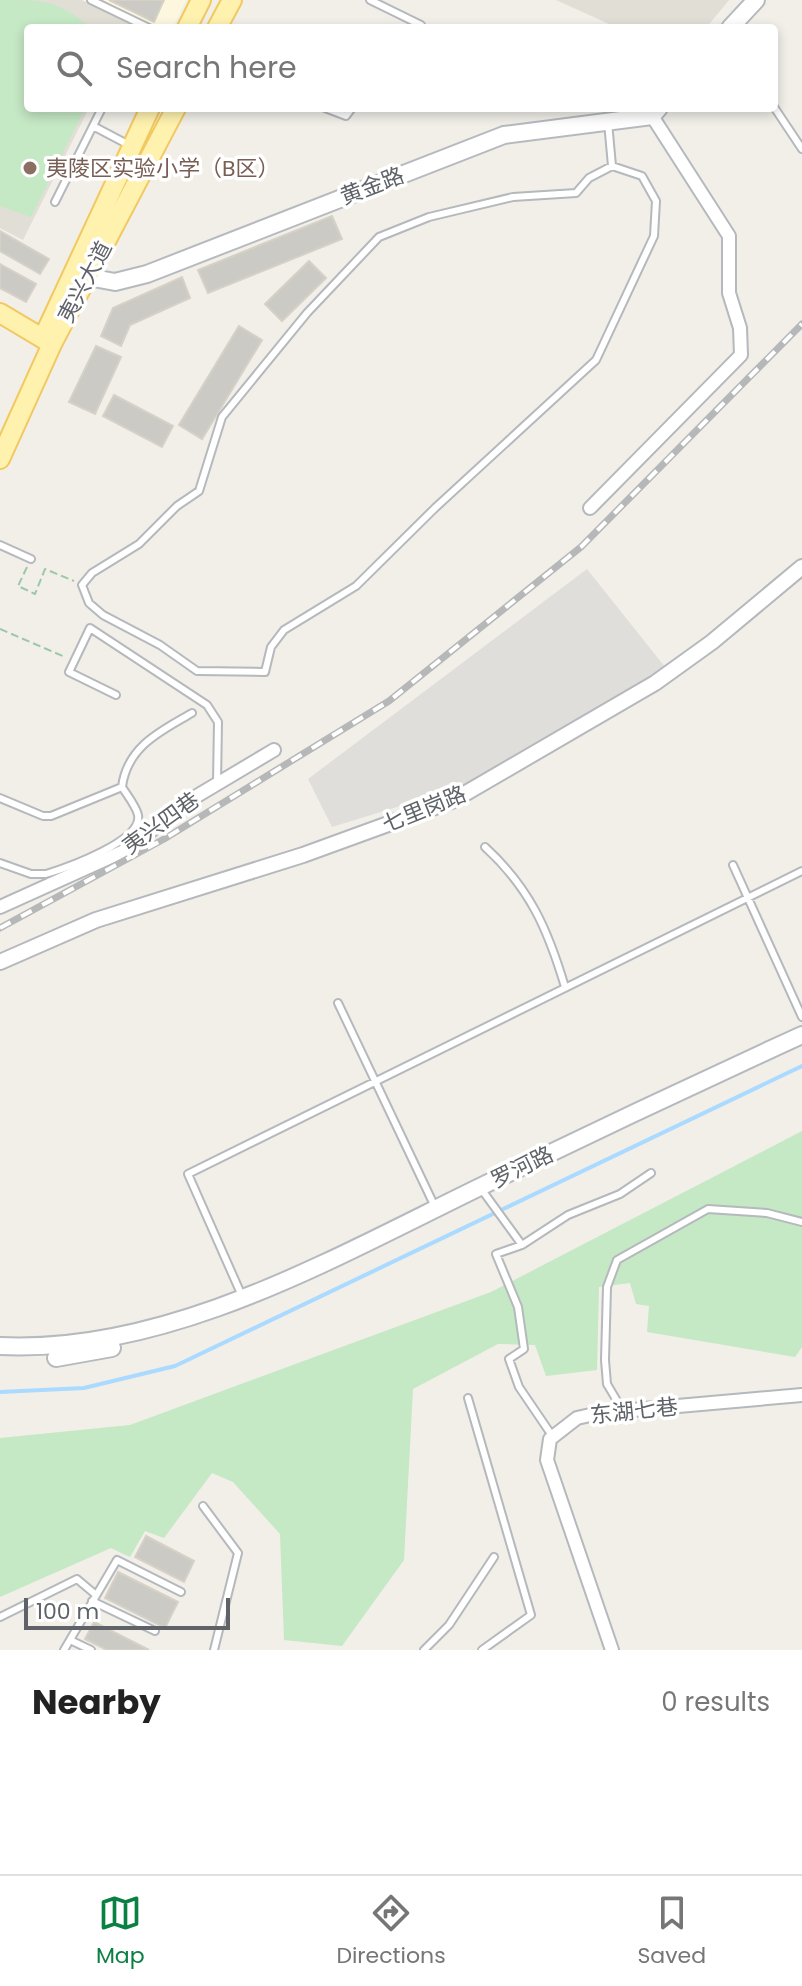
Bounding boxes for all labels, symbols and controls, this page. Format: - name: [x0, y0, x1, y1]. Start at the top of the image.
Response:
- search box: [24, 24, 778, 112]
- icon: search: [52, 46, 96, 90]
- text: Search here: [116, 46, 297, 89]
- place label: 夷陵区实验小学（B区）: [46, 153, 280, 184]
- marker: 夷陵区实验小学（B区）: [21, 159, 39, 177]
- street label: 黄金路: [336, 160, 408, 212]
- street label: 夷兴大道: [51, 236, 119, 328]
- street label: 七里岗路: [377, 778, 471, 840]
- street label: 夷兴四巷: [116, 785, 206, 861]
- street label: 罗河路: [486, 1139, 558, 1195]
- street label: 东湖七巷: [589, 1391, 679, 1431]
- scale bar: [24, 1594, 230, 1630]
- text: 100 m: [36, 1596, 99, 1627]
- text: Nearby: [32, 1678, 161, 1726]
- text: 0 results: [661, 1684, 770, 1720]
- tab: Map: [96, 1891, 145, 1972]
- tab: Directions: [336, 1891, 446, 1972]
- tab: Saved: [637, 1891, 706, 1972]

